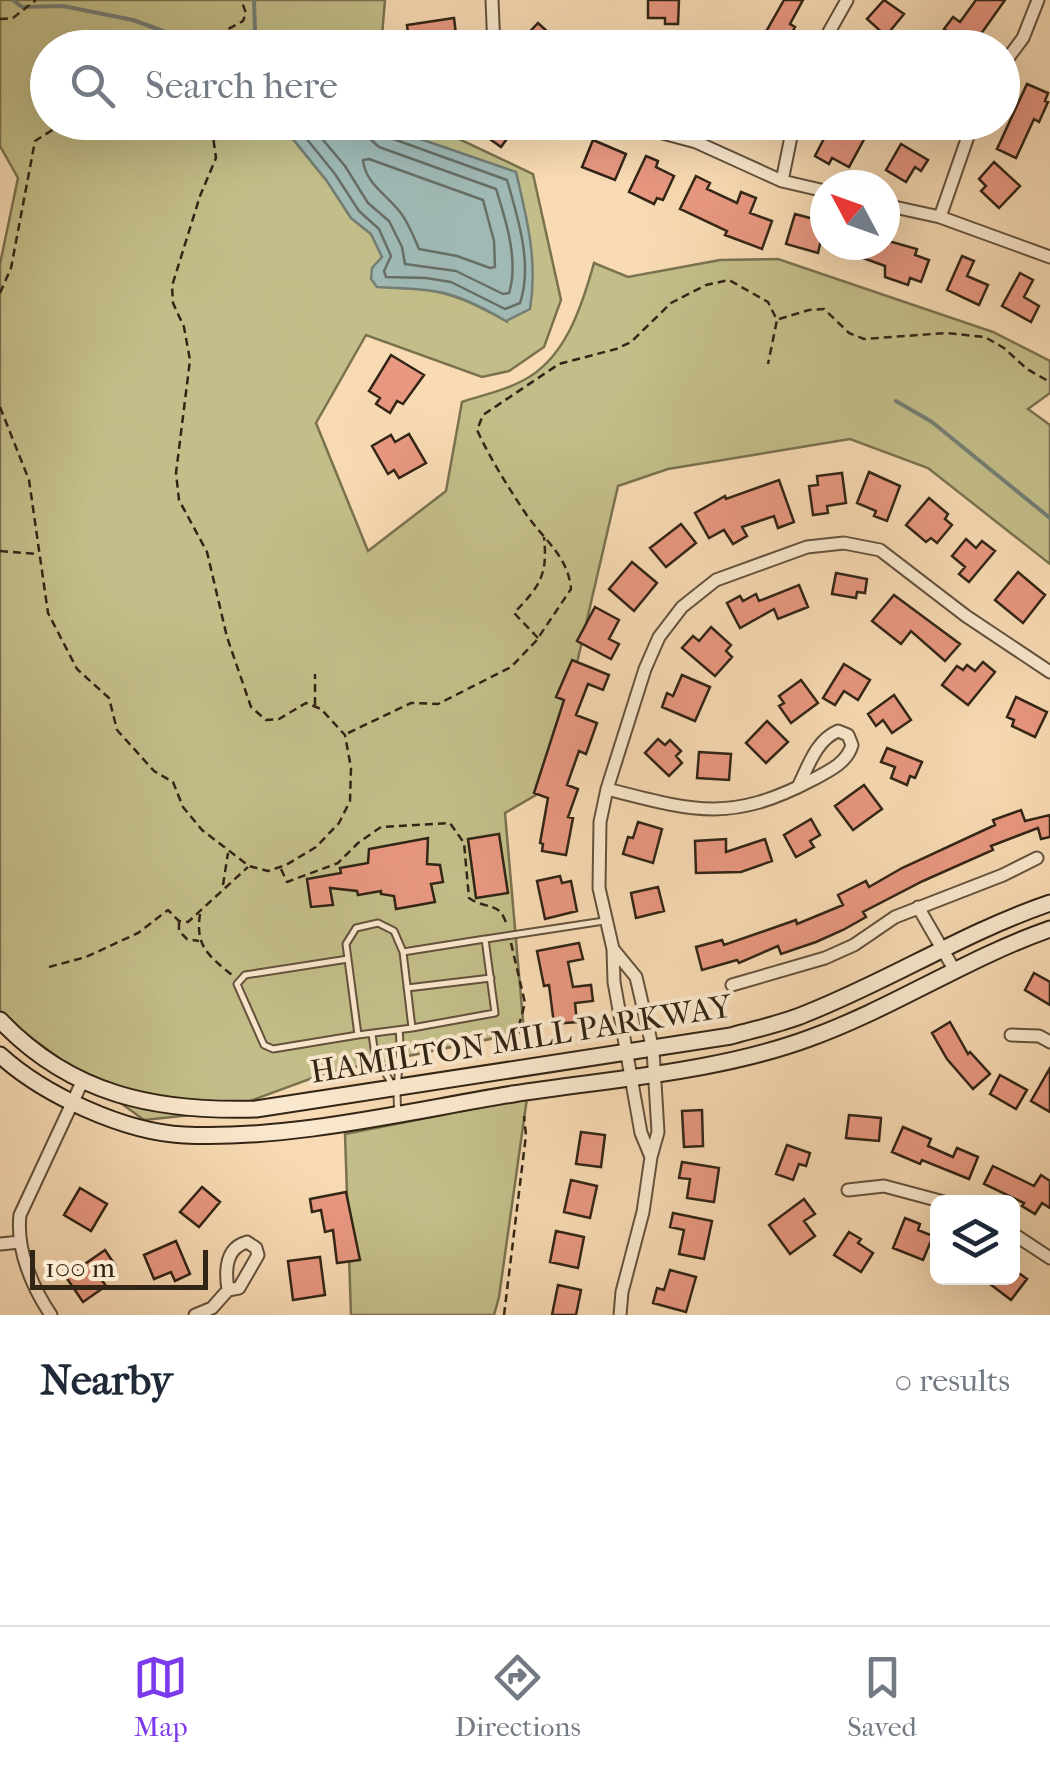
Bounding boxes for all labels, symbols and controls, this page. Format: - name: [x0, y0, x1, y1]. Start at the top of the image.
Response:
- search box: [30, 30, 1020, 140]
- icon: search: [65, 58, 120, 113]
- text: Search here: [145, 63, 338, 108]
- north arrow: [810, 170, 900, 260]
- street label: HAMILTON MILL PARKWAY: [308, 987, 736, 1091]
- map controls: [930, 1195, 1020, 1285]
- button: layers: [930, 1195, 1020, 1285]
- scale bar: [30, 1245, 208, 1290]
- text: 100 m: [45, 1251, 115, 1284]
- text: Nearby: [40, 1356, 172, 1405]
- text: 0 results: [894, 1362, 1010, 1399]
- tab: Map: [133, 1650, 188, 1743]
- tab: Directions: [455, 1650, 581, 1743]
- tab: Saved: [847, 1650, 917, 1743]

